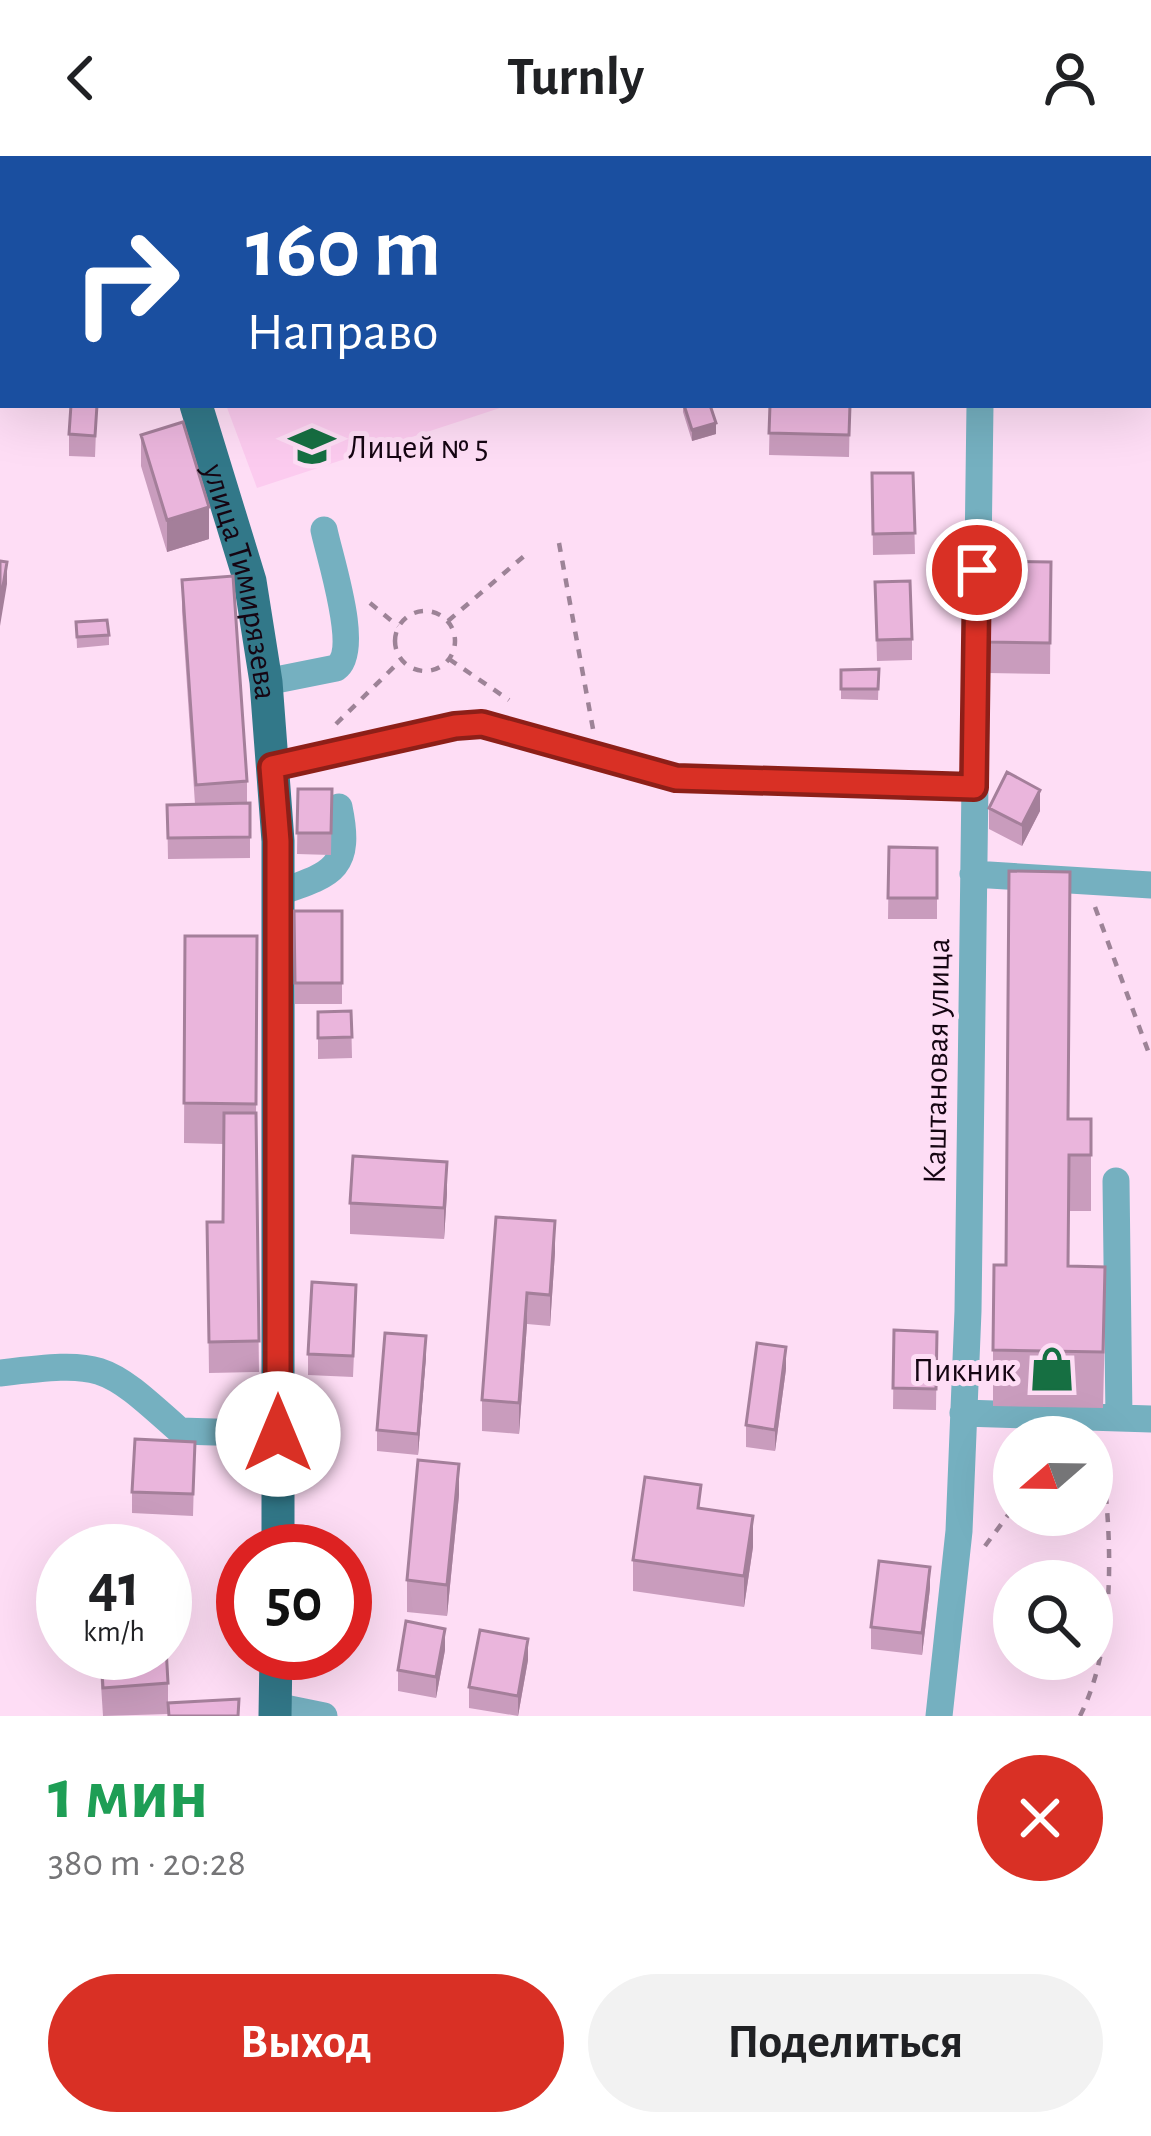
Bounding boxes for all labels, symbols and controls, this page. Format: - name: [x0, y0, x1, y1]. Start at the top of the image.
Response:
- icon: back: [48, 45, 114, 111]
- icon: person: [1037, 45, 1103, 111]
- text: Turnly: [507, 51, 644, 105]
- icon: right: [48, 204, 204, 360]
- text: 160 m: [246, 208, 441, 292]
- text: Направо: [246, 306, 438, 360]
- school or university icon: Лицей № 5: [287, 421, 337, 471]
- place label: Лицей № 5: [348, 432, 488, 465]
- street label: улица Тимирязева: [196, 459, 281, 701]
- pin: [926, 519, 1028, 621]
- icon: arrive: [944, 537, 1010, 603]
- street label: Каштановая улица: [919, 938, 956, 1184]
- shop icon: Пикник: [1027, 1344, 1077, 1394]
- place label: Пикник: [913, 1355, 1016, 1388]
- position arrow: [215, 1371, 341, 1497]
- north arrow: [993, 1416, 1113, 1536]
- map controls: [993, 1416, 1113, 1680]
- speed limit sign: 50: [216, 1524, 372, 1680]
- text: 41: [88, 1557, 140, 1617]
- button: search: [993, 1560, 1113, 1680]
- text: km/h: [83, 1617, 145, 1647]
- button: close: [977, 1755, 1103, 1881]
- text: 1 мин: [48, 1759, 209, 1831]
- text: 380 m · 20:28: [48, 1844, 246, 1883]
- button: Выход: [48, 1974, 564, 2112]
- button: Поделиться: [588, 1974, 1103, 2112]

